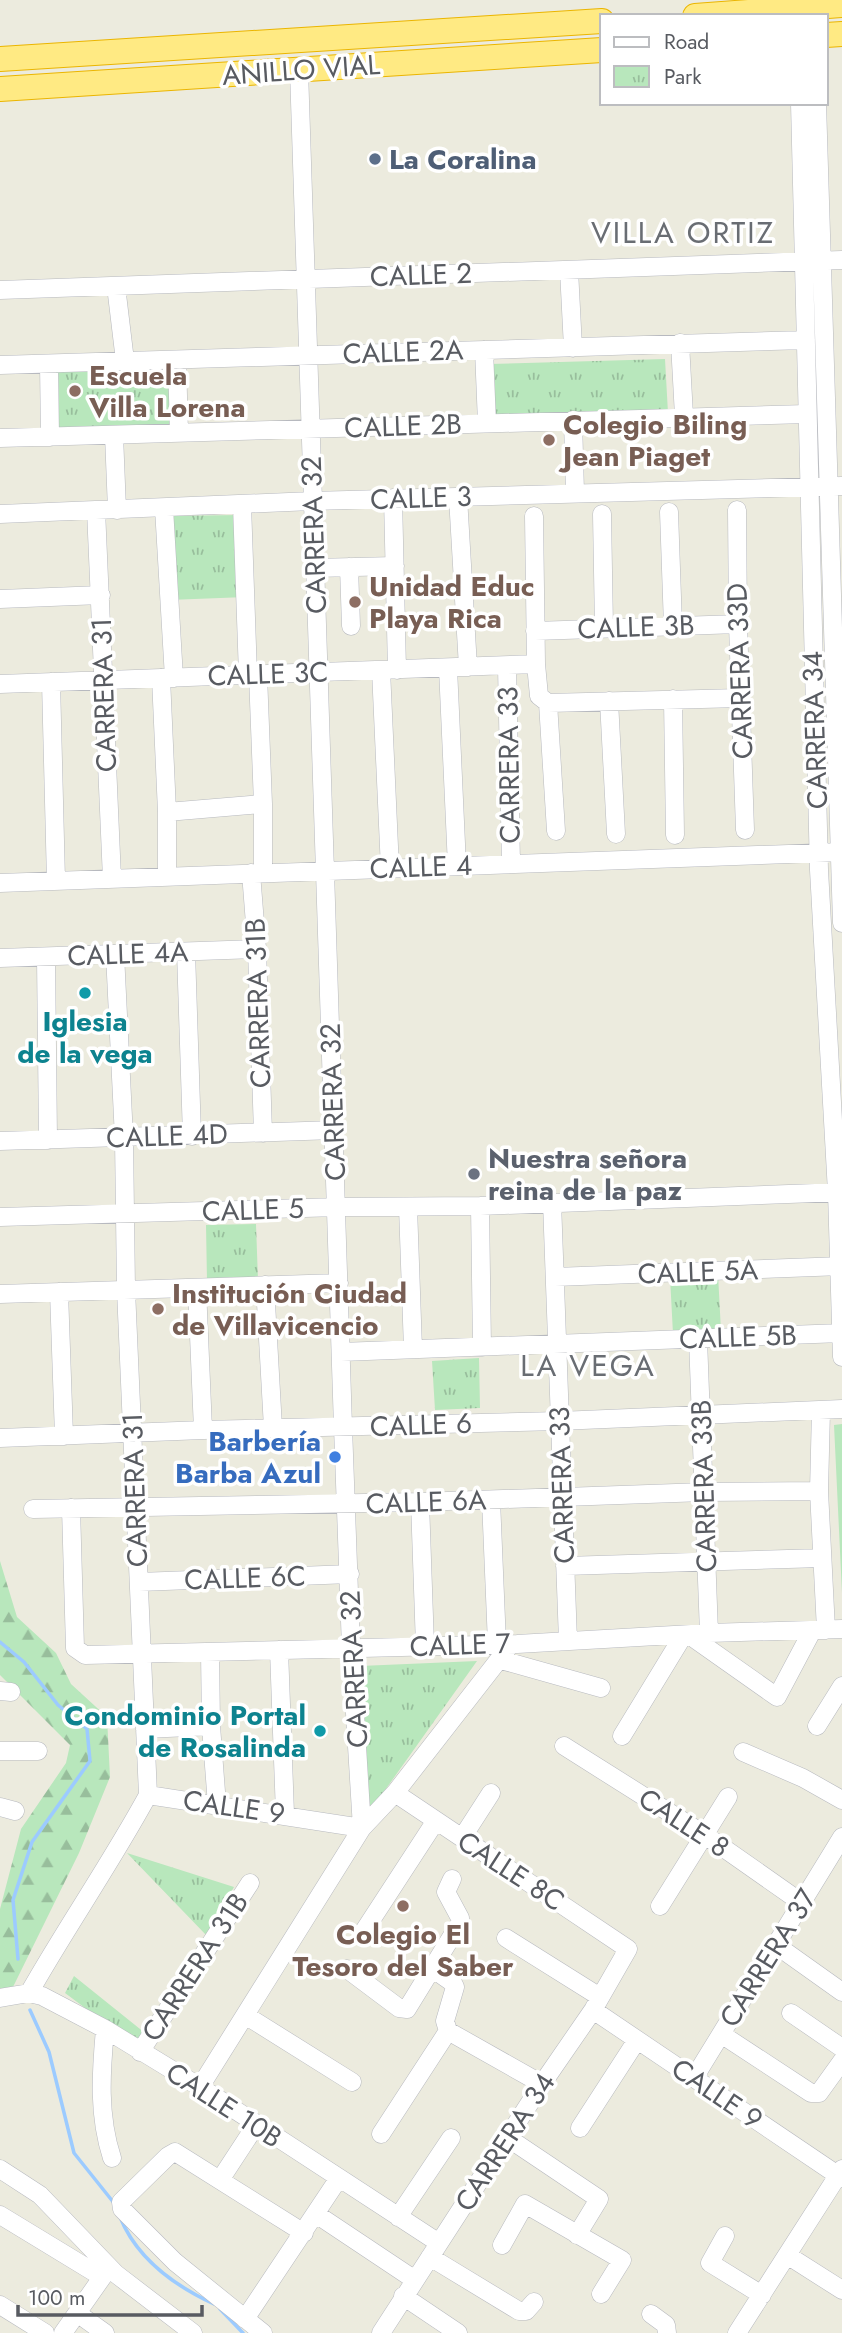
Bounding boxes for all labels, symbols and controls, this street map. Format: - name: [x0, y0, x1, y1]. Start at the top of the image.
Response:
- legend: [600, 14, 828, 105]
- text: Road: [664, 27, 709, 57]
- street label: ANILLO VIAL: [221, 44, 382, 96]
- text: Park: [664, 62, 702, 92]
- place label: La Coralina: [389, 139, 537, 180]
- marker: La Coralina: [367, 151, 383, 167]
- district label: VILLA ORTIZ: [591, 211, 775, 254]
- street label: CALLE 2: [369, 253, 473, 297]
- street label: CALLE 2A: [342, 329, 465, 375]
- place label: Escuela Villa Lorena: [88, 355, 246, 428]
- marker: Escuela Villa Lorena: [67, 383, 83, 399]
- street label: CALLE 2B: [343, 403, 463, 449]
- place label: Colegio Biling Jean Piaget: [558, 404, 747, 477]
- marker: Colegio Biling Jean Piaget: [541, 432, 557, 448]
- street label: CARRERA 32: [291, 455, 337, 615]
- street label: CALLE 3: [370, 476, 472, 520]
- place label: Unidad Educ Playa Rica: [369, 566, 535, 639]
- street label: CARRERA 33D: [716, 582, 764, 760]
- marker: Unidad Educ Playa Rica: [347, 594, 363, 610]
- street label: CALLE 3B: [577, 604, 695, 650]
- street label: CARRERA 31: [81, 617, 127, 773]
- street label: CARRERA 34: [792, 650, 838, 810]
- street label: CALLE 3C: [207, 651, 329, 697]
- street label: CARRERA 33: [487, 686, 531, 844]
- street label: CALLE 4: [369, 845, 473, 889]
- street label: CARRERA 31B: [235, 917, 281, 1089]
- street label: CALLE 4A: [67, 931, 190, 977]
- marker: Iglesia de la vega: [77, 985, 93, 1001]
- place label: Iglesia de la vega: [17, 1001, 153, 1074]
- street label: CARRERA 32: [310, 1022, 356, 1182]
- street label: CALLE 4D: [106, 1113, 228, 1159]
- place label: Nuestra señora reina de la paz: [488, 1138, 687, 1211]
- marker: Nuestra señora reina de la paz: [466, 1166, 482, 1182]
- street label: CALLE 5: [201, 1188, 305, 1232]
- street label: CALLE 5A: [637, 1249, 759, 1295]
- place label: Institución Ciudad de Villavicencio: [172, 1273, 407, 1346]
- marker: Institución Ciudad de Villavicencio: [150, 1301, 166, 1317]
- street label: CALLE 5B: [678, 1314, 798, 1360]
- district label: LA VEGA: [520, 1344, 656, 1387]
- street label: CARRERA 33B: [680, 1399, 728, 1573]
- street label: CALLE 6: [369, 1403, 473, 1447]
- street label: CARRERA 33: [539, 1406, 585, 1564]
- street label: CARRERA 31: [112, 1412, 158, 1568]
- place label: Barbería Barba Azul: [175, 1421, 321, 1494]
- marker: Barbería Barba Azul: [327, 1449, 343, 1465]
- street label: CALLE 6A: [365, 1479, 488, 1525]
- street label: CALLE 6C: [184, 1555, 306, 1601]
- street label: CARRERA 32: [329, 1589, 379, 1749]
- street label: CALLE 7: [409, 1623, 511, 1667]
- place label: Condominio Portal de Rosalinda: [64, 1695, 306, 1768]
- marker: Condominio Portal de Rosalinda: [312, 1723, 328, 1739]
- street label: CALLE 8: [630, 1778, 738, 1868]
- street label: CALLE 9: [180, 1780, 288, 1834]
- street label: CALLE 8C: [449, 1821, 573, 1921]
- street label: CARRERA 37: [709, 1881, 827, 2035]
- street label: CARRERA 31B: [131, 1885, 259, 2049]
- marker: Colegio El Tesoro del Saber: [395, 1898, 411, 1914]
- place label: Colegio El Tesoro del Saber: [293, 1914, 514, 1987]
- street label: CALLE 9: [663, 2048, 771, 2140]
- street label: CALLE 10B: [158, 2052, 290, 2158]
- street label: CARRERA 34: [445, 2065, 565, 2219]
- scale bar: [18, 2274, 201, 2318]
- text: 100 m: [28, 2283, 85, 2313]

